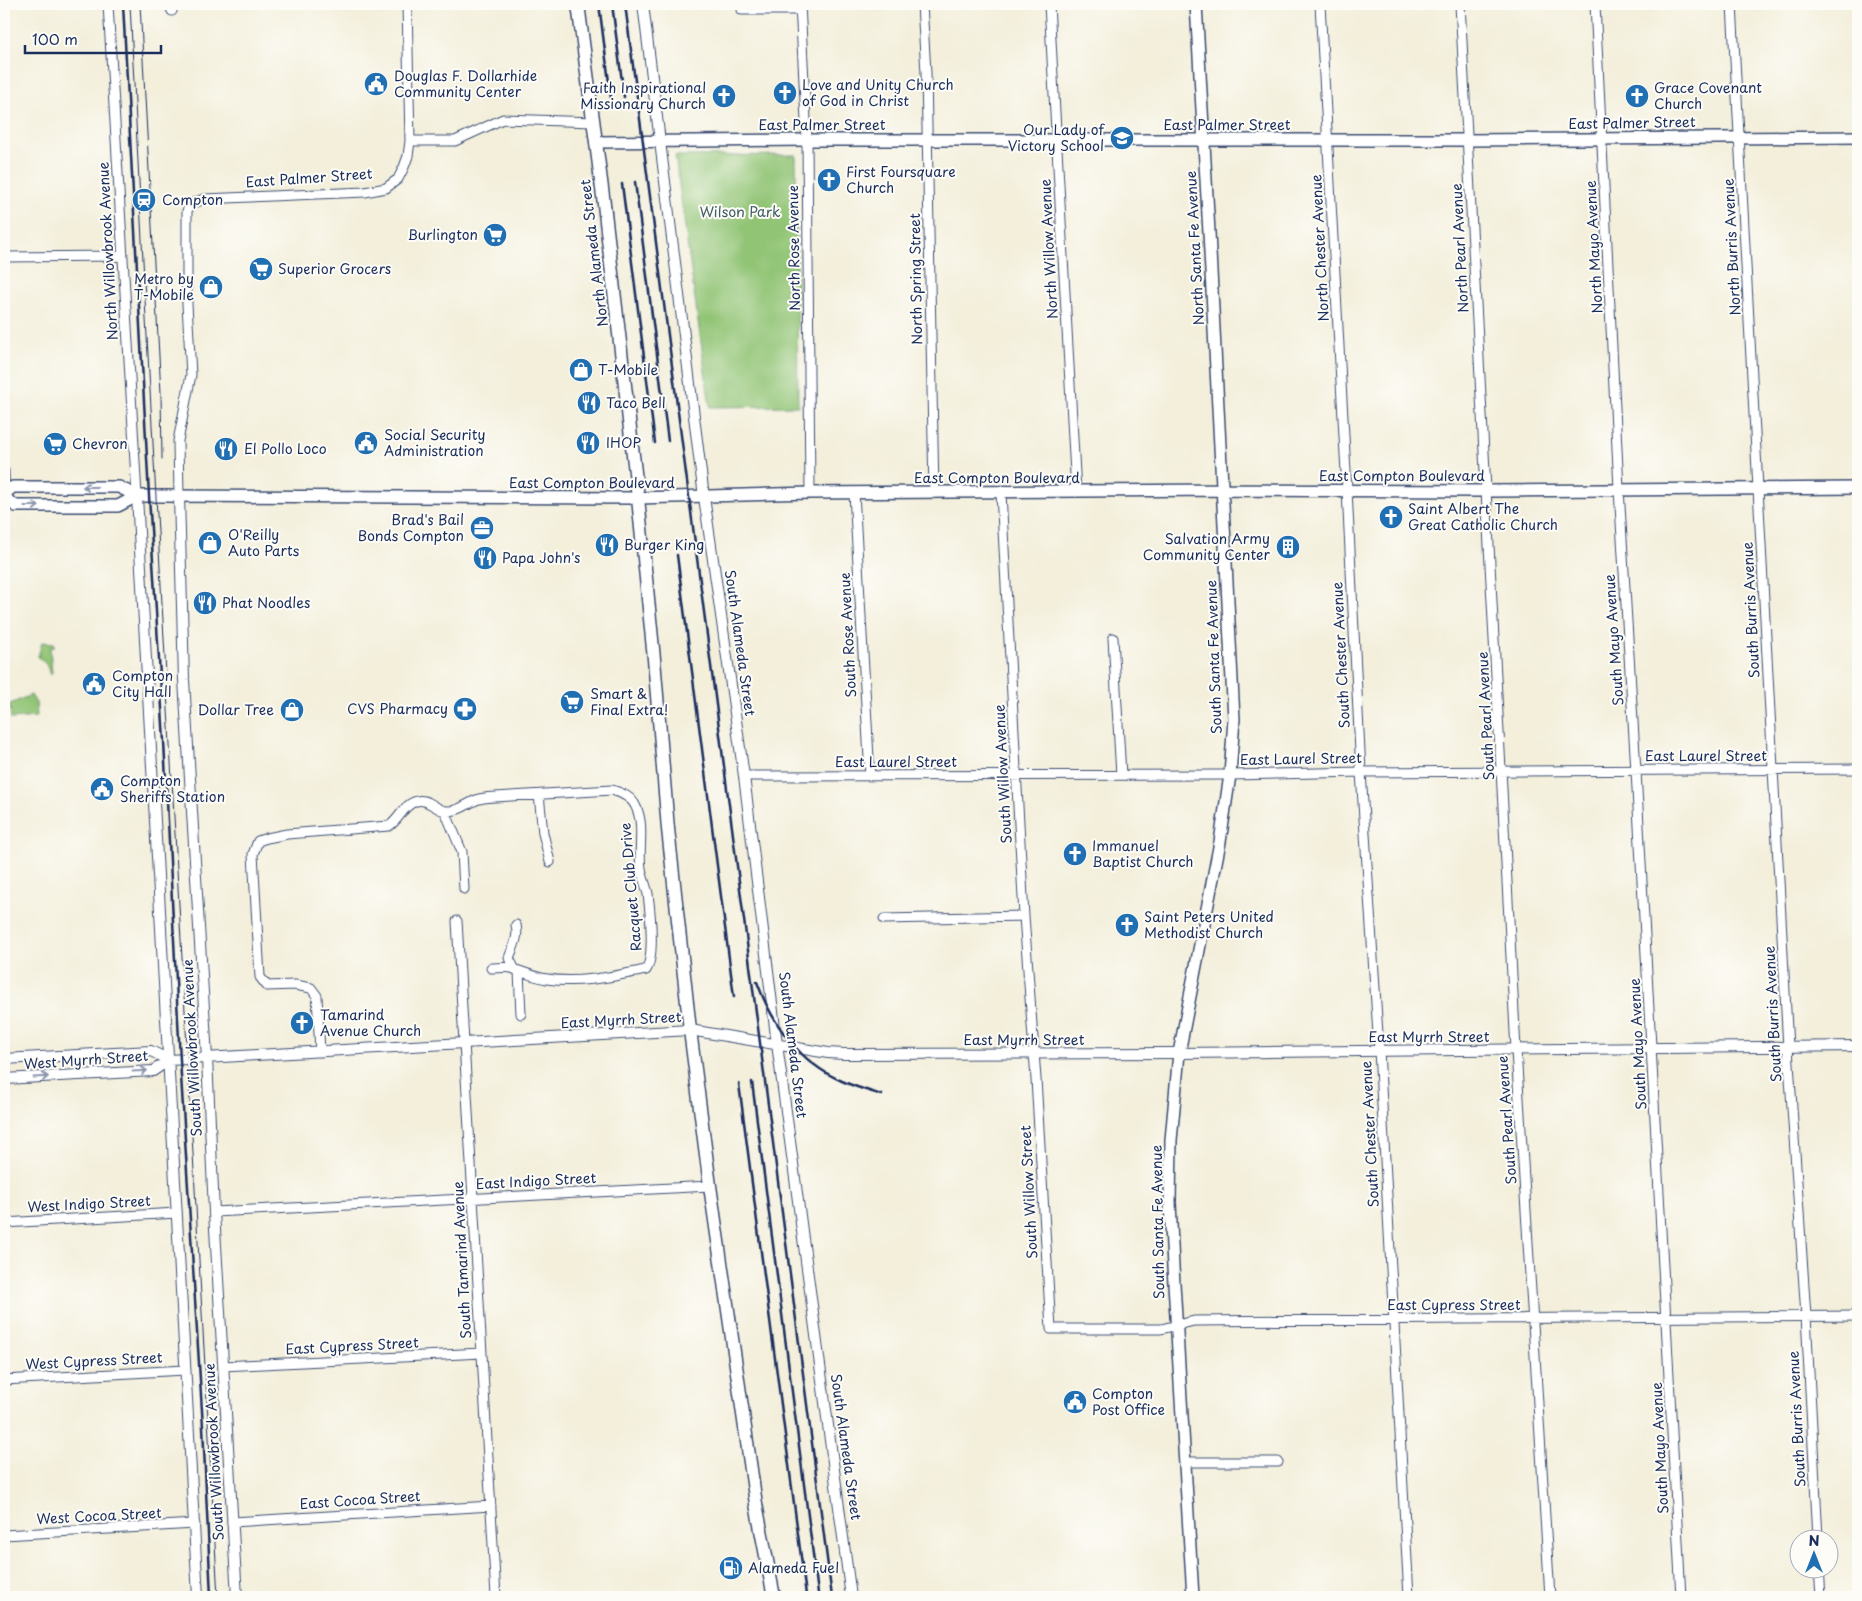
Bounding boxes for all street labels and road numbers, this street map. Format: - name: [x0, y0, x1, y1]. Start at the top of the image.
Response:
- street label: East Palmer Street: [1568, 111, 1696, 134]
- street label: East Palmer Street: [758, 114, 886, 135]
- street label: East Palmer Street: [1163, 114, 1291, 135]
- street label: North Willowbrook Avenue: [92, 161, 123, 341]
- street label: East Palmer Street: [245, 163, 373, 192]
- street label: North Santa Fe Avenue: [1180, 170, 1209, 326]
- street label: North Chester Avenue: [1305, 174, 1334, 322]
- street label: North Burris Avenue: [1717, 177, 1746, 316]
- street label: North Alameda Street: [574, 178, 613, 328]
- street label: North Willow Avenue: [1034, 178, 1063, 320]
- street label: North Mayo Avenue: [1580, 180, 1607, 314]
- street label: North Pearl Avenue: [1446, 183, 1473, 313]
- street label: North Rose Avenue: [782, 185, 805, 311]
- street label: North Spring Street: [904, 213, 927, 345]
- street label: East Compton Boulevard: [1319, 465, 1485, 486]
- street label: East Compton Boulevard: [914, 467, 1080, 488]
- street label: East Compton Boulevard: [509, 472, 675, 493]
- street label: South Burris Avenue: [1736, 541, 1765, 679]
- street label: South Alameda Street: [720, 568, 761, 718]
- street label: South Rose Avenue: [834, 572, 861, 698]
- street label: South Mayo Avenue: [1598, 573, 1629, 706]
- street label: South Santa Fe Avenue: [1200, 580, 1227, 734]
- street label: South Chester Avenue: [1326, 581, 1355, 729]
- street label: South Pearl Avenue: [1472, 651, 1499, 781]
- street label: South Willow Avenue: [988, 704, 1017, 844]
- street label: East Laurel Street: [1645, 745, 1767, 766]
- street label: East Laurel Street: [1240, 747, 1362, 770]
- street label: East Laurel Street: [835, 751, 957, 772]
- street label: Racquet Club Drive: [614, 822, 647, 952]
- street label: South Burris Avenue: [1758, 945, 1787, 1083]
- street label: South Willowbrook Avenue: [176, 959, 207, 1137]
- street label: South Alameda Street: [774, 970, 813, 1120]
- street label: South Mayo Avenue: [1624, 977, 1651, 1110]
- street label: East Myrrh Street: [560, 1006, 682, 1033]
- street label: East Myrrh Street: [1369, 1026, 1490, 1047]
- street label: East Myrrh Street: [964, 1029, 1085, 1050]
- street label: West Myrrh Street: [23, 1045, 149, 1074]
- street label: South Pearl Avenue: [1492, 1055, 1521, 1185]
- street label: South Chester Avenue: [1355, 1060, 1384, 1208]
- street label: South Willow Street: [1015, 1124, 1042, 1259]
- street label: South Santa Fe Avenue: [1146, 1145, 1169, 1299]
- street label: East Indigo Street: [475, 1167, 597, 1194]
- street label: South Tamarind Avenue: [447, 1180, 476, 1339]
- street label: West Indigo Street: [27, 1190, 151, 1217]
- street label: East Cypress Street: [1387, 1294, 1521, 1315]
- street label: East Cypress Street: [285, 1332, 419, 1359]
- street label: West Cypress Street: [25, 1346, 163, 1375]
- street label: South Burris Avenue: [1782, 1350, 1811, 1488]
- street label: South Willowbrook Avenue: [198, 1363, 229, 1541]
- street label: South Alameda Street: [826, 1372, 867, 1522]
- street label: South Mayo Avenue: [1646, 1381, 1673, 1514]
- street label: East Cocoa Street: [299, 1485, 421, 1514]
- street label: West Cocoa Street: [36, 1502, 162, 1529]

